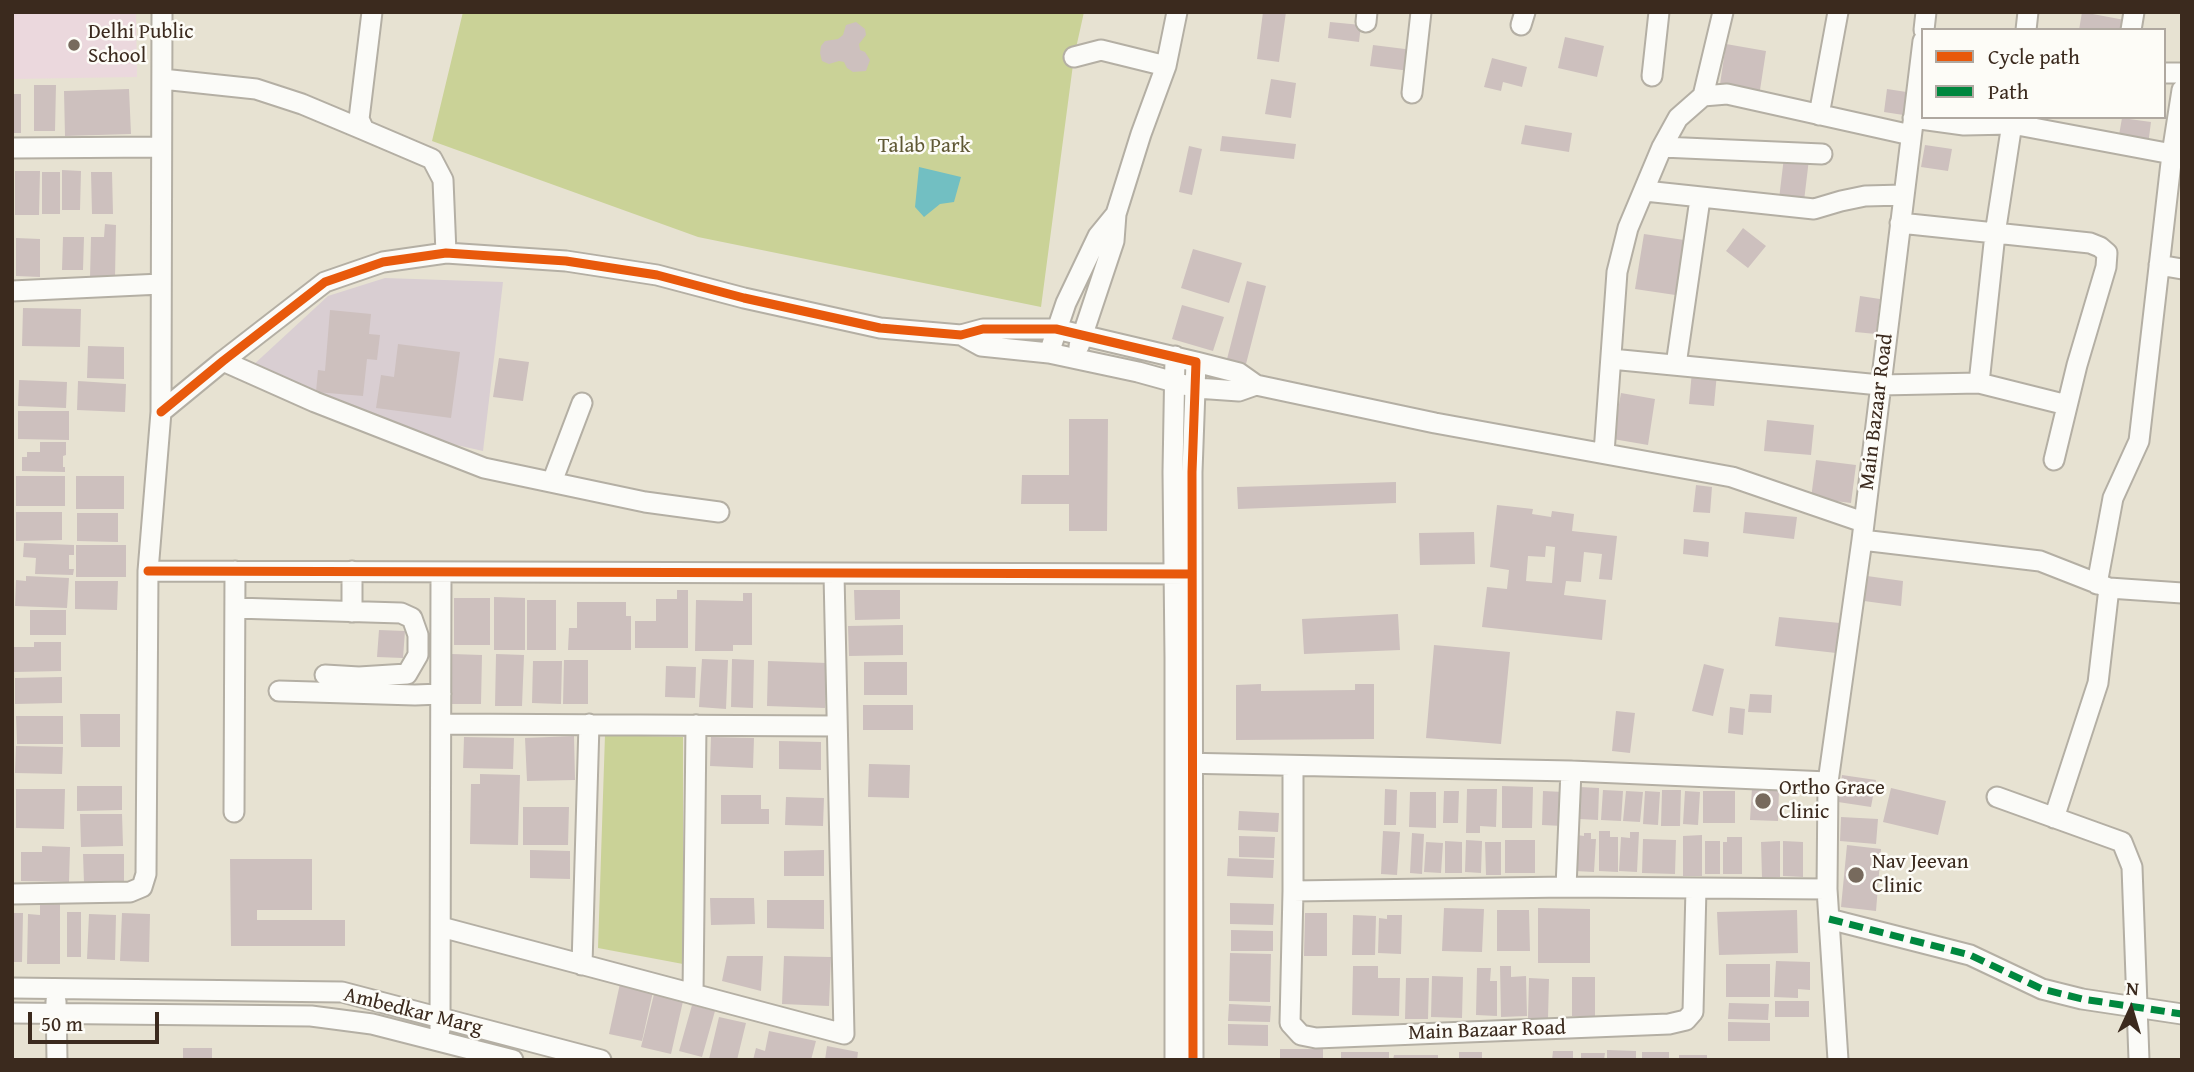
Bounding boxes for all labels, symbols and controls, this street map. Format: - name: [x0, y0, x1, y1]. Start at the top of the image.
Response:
- place label: Delhi Public School: [88, 20, 193, 70]
- legend: [1921, 28, 2166, 119]
- marker: Delhi Public School: [66, 37, 82, 53]
- text: Cycle path: [1988, 41, 2080, 72]
- text: Path: [1988, 76, 2028, 107]
- park label: Talab Park: [878, 134, 970, 160]
- street label: Main Bazaar Road: [1855, 332, 1899, 492]
- place label: Ortho Grace Clinic: [1779, 776, 1885, 826]
- marker: Ortho Grace Clinic: [1753, 791, 1773, 811]
- place label: Nav Jeevan Clinic: [1872, 850, 1968, 900]
- marker: Nav Jeevan Clinic: [1846, 865, 1866, 885]
- north arrow: [2096, 974, 2166, 1044]
- text: N: [2125, 974, 2140, 1002]
- street label: Ambedkar Marg: [341, 983, 485, 1041]
- scale bar: [32, 998, 163, 1042]
- text: 50 m: [41, 1008, 83, 1039]
- street label: Main Bazaar Road: [1408, 1016, 1566, 1046]

